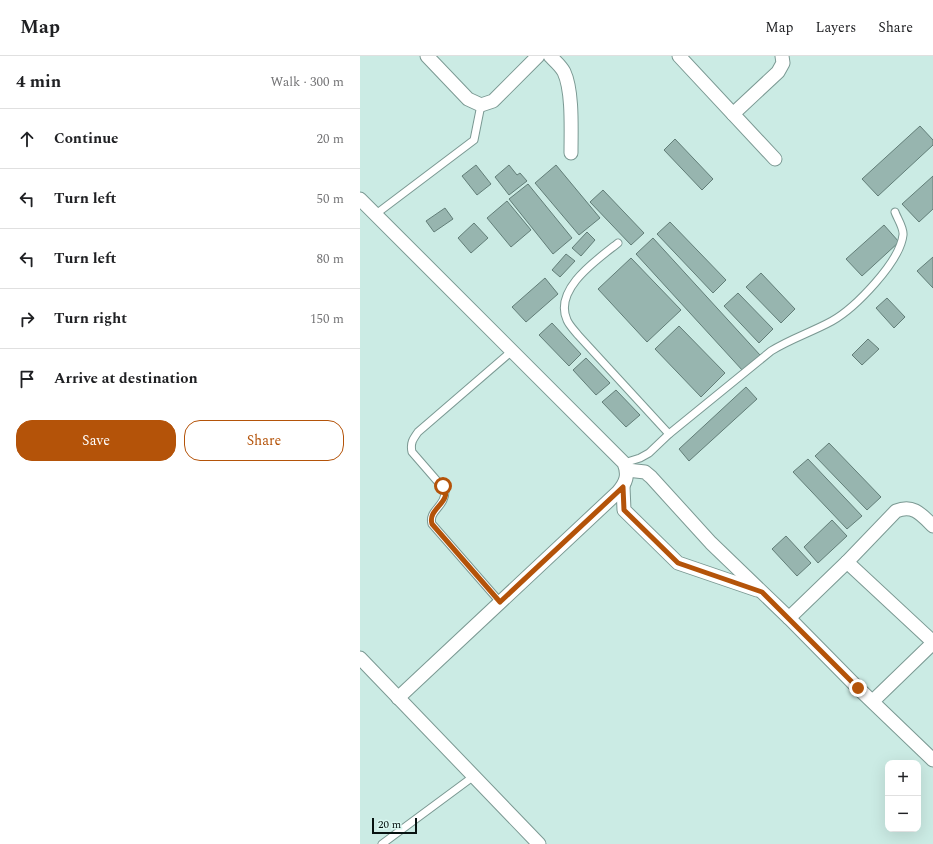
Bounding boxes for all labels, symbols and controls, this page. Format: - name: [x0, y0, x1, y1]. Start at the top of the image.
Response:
- text: Map: [20, 13, 60, 42]
- text: Map: [765, 17, 794, 38]
- text: Layers: [816, 17, 856, 38]
- text: Share: [878, 17, 913, 38]
- text: 4 min: [16, 69, 61, 95]
- text: Walk · 300 m: [270, 72, 344, 92]
- text: Continue: [54, 127, 119, 150]
- icon: ahead: [16, 128, 38, 150]
- text: 20 m: [317, 129, 344, 149]
- text: Turn left: [54, 187, 116, 210]
- icon: left: [16, 188, 38, 210]
- text: 50 m: [317, 189, 344, 209]
- text: Turn left: [54, 247, 116, 270]
- icon: left: [16, 248, 38, 270]
- text: 80 m: [317, 249, 344, 269]
- text: Turn right: [54, 307, 127, 330]
- icon: right: [16, 308, 38, 330]
- text: 150 m: [310, 309, 344, 329]
- text: Arrive at destination: [54, 367, 198, 390]
- icon: arrive: [16, 368, 38, 390]
- button: Save: [16, 420, 176, 461]
- button: Share: [184, 420, 344, 461]
- route start: [434, 477, 452, 495]
- route end: [849, 679, 867, 697]
- map controls: [885, 760, 921, 832]
- button: +: [885, 760, 921, 796]
- button: −: [885, 796, 921, 832]
- scale bar: [372, 816, 417, 835]
- text: 20 m: [378, 816, 401, 833]

